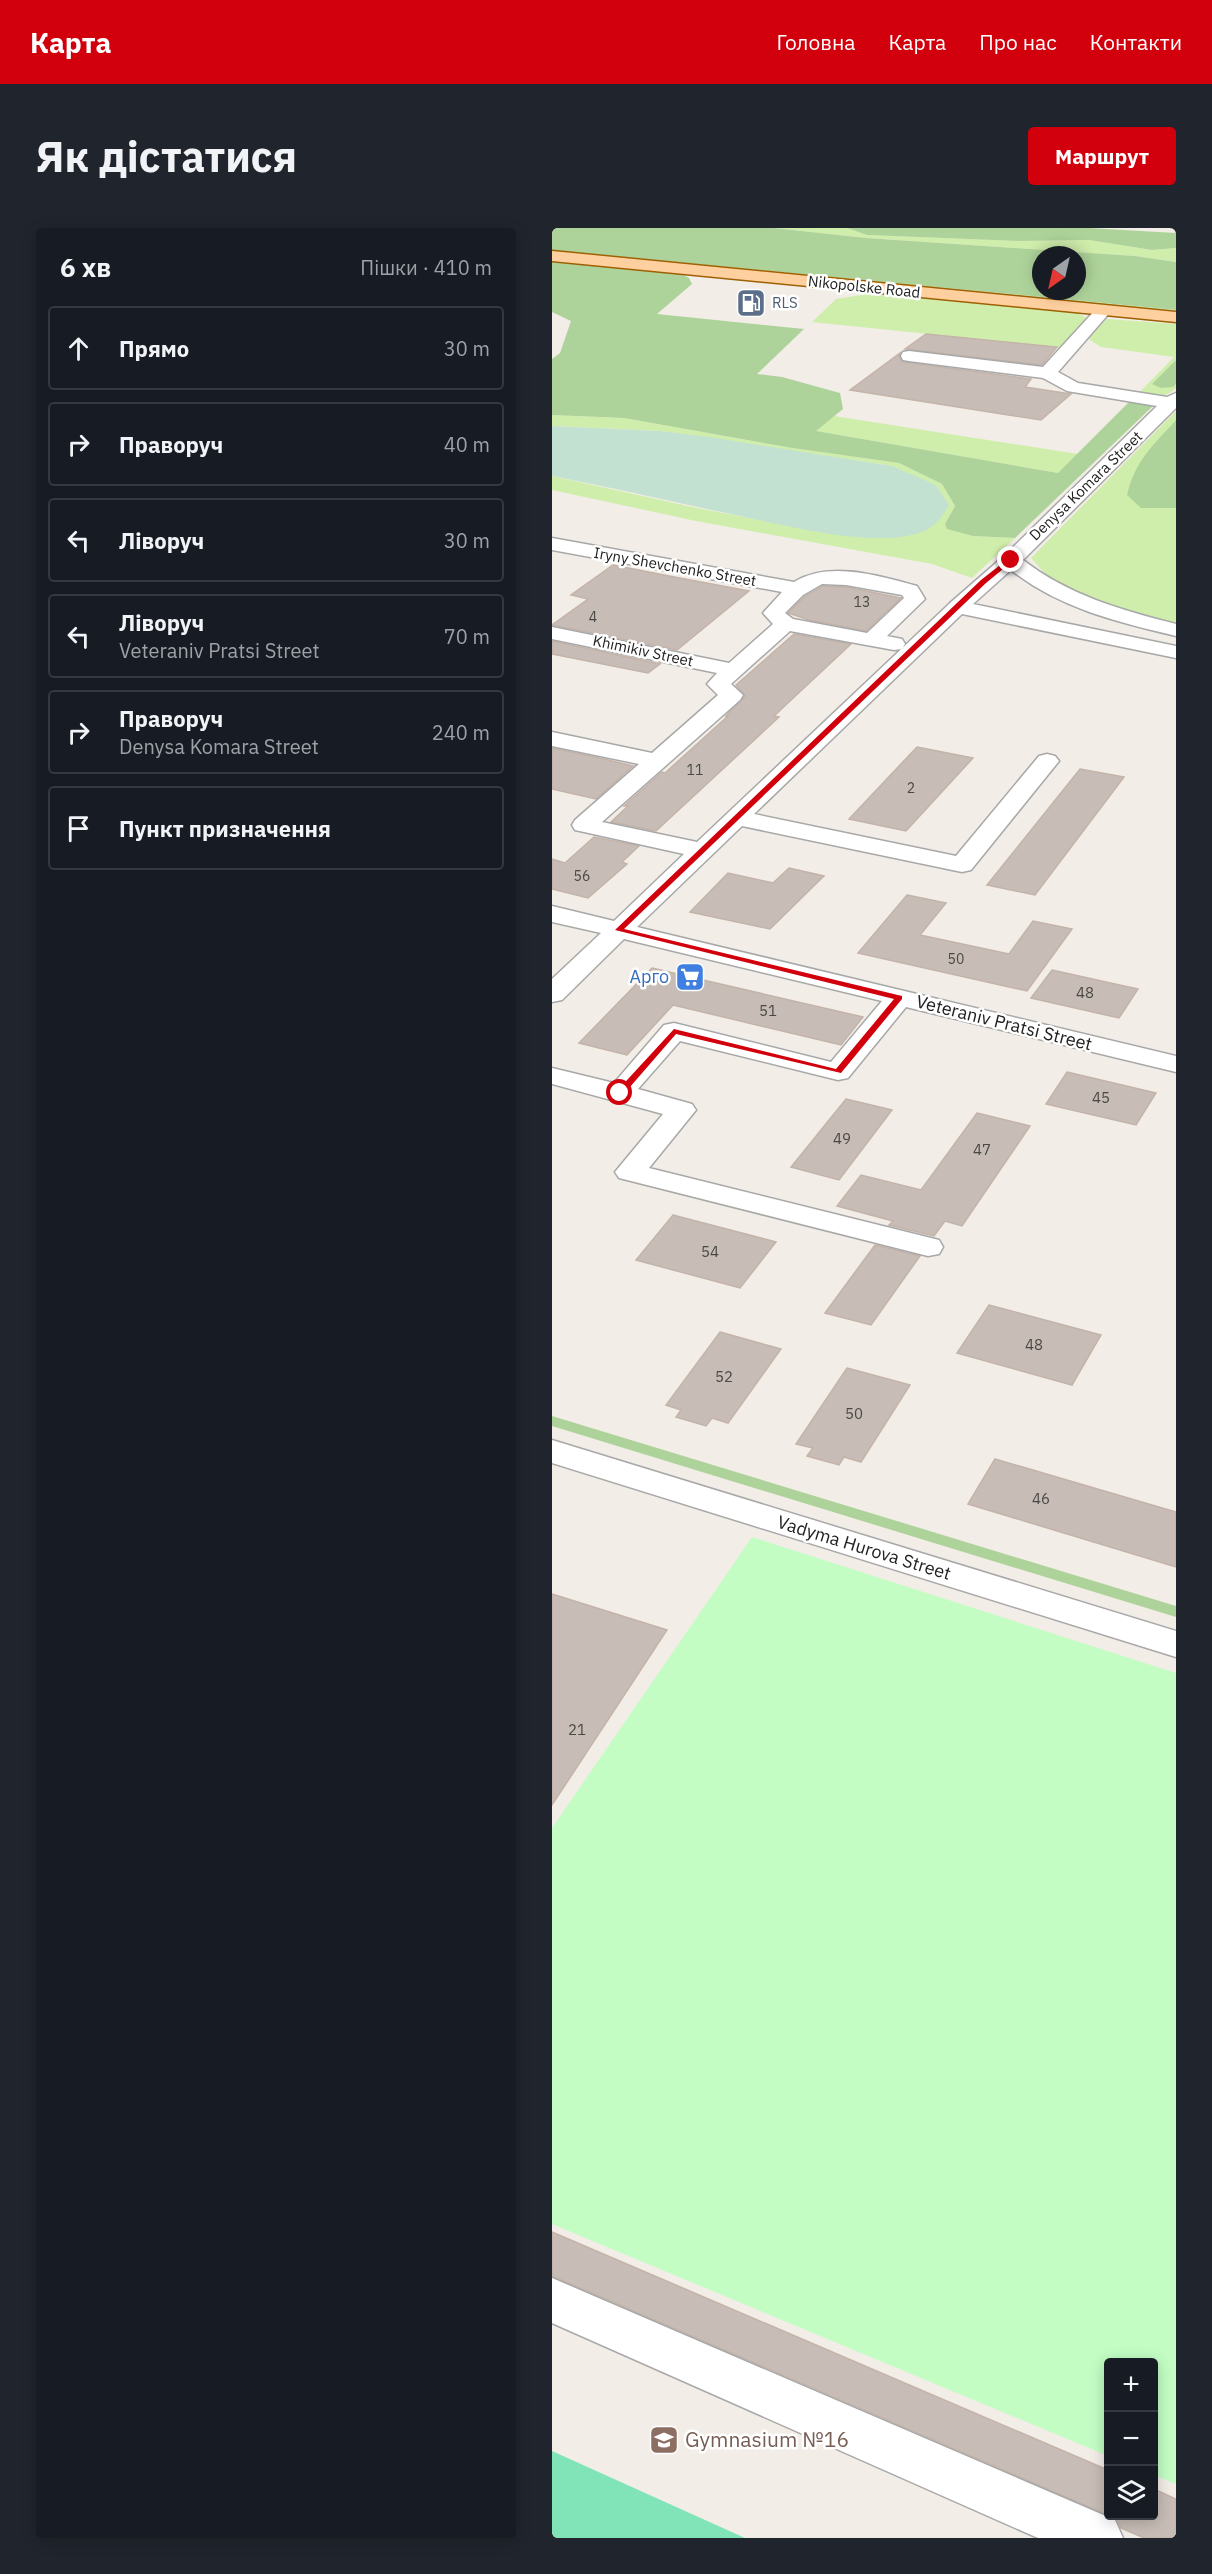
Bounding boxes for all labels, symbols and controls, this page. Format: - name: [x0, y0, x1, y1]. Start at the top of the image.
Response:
- text: Карта: [30, 24, 111, 61]
- text: Головна: [777, 28, 855, 56]
- text: Карта: [888, 28, 946, 56]
- text: Про нас: [979, 28, 1057, 56]
- text: Контакти: [1090, 28, 1182, 56]
- button: Маршрут: [1028, 127, 1176, 185]
- text: Як дістатися: [36, 129, 297, 184]
- north arrow: [1032, 246, 1086, 300]
- text: 6 хв: [60, 250, 111, 284]
- text: Пішки · 410 m: [360, 254, 492, 281]
- street label: Nikopolske Road: [807, 271, 921, 302]
- fuel station icon: RLS: [735, 287, 767, 319]
- place label: RLS: [772, 293, 798, 312]
- icon: ahead: [62, 332, 95, 365]
- text: Прямо: [119, 334, 189, 363]
- text: 30 m: [444, 335, 490, 362]
- street label: Denysa Komara Street: [1025, 427, 1146, 544]
- icon: right: [62, 428, 95, 461]
- text: Праворуч: [119, 430, 223, 459]
- text: 40 m: [444, 431, 490, 458]
- icon: left: [62, 524, 95, 557]
- text: Ліворуч: [119, 526, 204, 555]
- text: 30 m: [444, 527, 490, 554]
- street label: Iryny Shevchenko Street: [592, 543, 758, 590]
- route end: [997, 546, 1023, 572]
- house number: 13: [854, 593, 870, 611]
- text: Ліворуч: [119, 608, 204, 637]
- house number: 4: [589, 608, 597, 626]
- icon: left: [62, 620, 95, 653]
- text: 70 m: [444, 623, 490, 650]
- street label: Khimikiv Street: [591, 631, 695, 670]
- text: Veteraniv Pratsi Street: [119, 637, 320, 664]
- text: Праворуч: [119, 704, 223, 733]
- icon: right: [62, 716, 95, 749]
- text: 240 m: [432, 719, 490, 746]
- text: Denysa Komara Street: [119, 733, 319, 760]
- house number: 11: [687, 761, 703, 779]
- house number: 2: [907, 779, 915, 797]
- icon: arrive: [62, 812, 95, 845]
- text: Пункт призначення: [119, 814, 331, 843]
- house number: 56: [574, 867, 590, 885]
- house number: 50: [948, 950, 964, 968]
- supermarket icon: Арго: [674, 961, 706, 993]
- place label: Арго: [629, 965, 669, 988]
- house number: 48: [1076, 983, 1094, 1002]
- street label: Veteraniv Pratsi Street: [914, 990, 1094, 1056]
- house number: 51: [759, 1001, 777, 1020]
- route start: [606, 1079, 632, 1105]
- house number: 45: [1092, 1088, 1110, 1107]
- house number: 49: [833, 1129, 851, 1148]
- house number: 47: [973, 1140, 991, 1159]
- house number: 54: [701, 1242, 719, 1261]
- house number: 48: [1025, 1335, 1043, 1354]
- house number: 52: [715, 1367, 733, 1386]
- house number: 50: [845, 1404, 863, 1423]
- house number: 46: [1032, 1489, 1050, 1508]
- street label: Vadyma Hurova Street: [775, 1510, 954, 1585]
- house number: 21: [568, 1720, 586, 1739]
- map controls: [1104, 2358, 1158, 2520]
- button: +: [1104, 2358, 1158, 2412]
- button: −: [1104, 2412, 1158, 2466]
- school or university icon: Gymnasium №16: [648, 2424, 680, 2456]
- place label: Gymnasium №16: [685, 2425, 849, 2453]
- button: layers: [1104, 2466, 1158, 2520]

